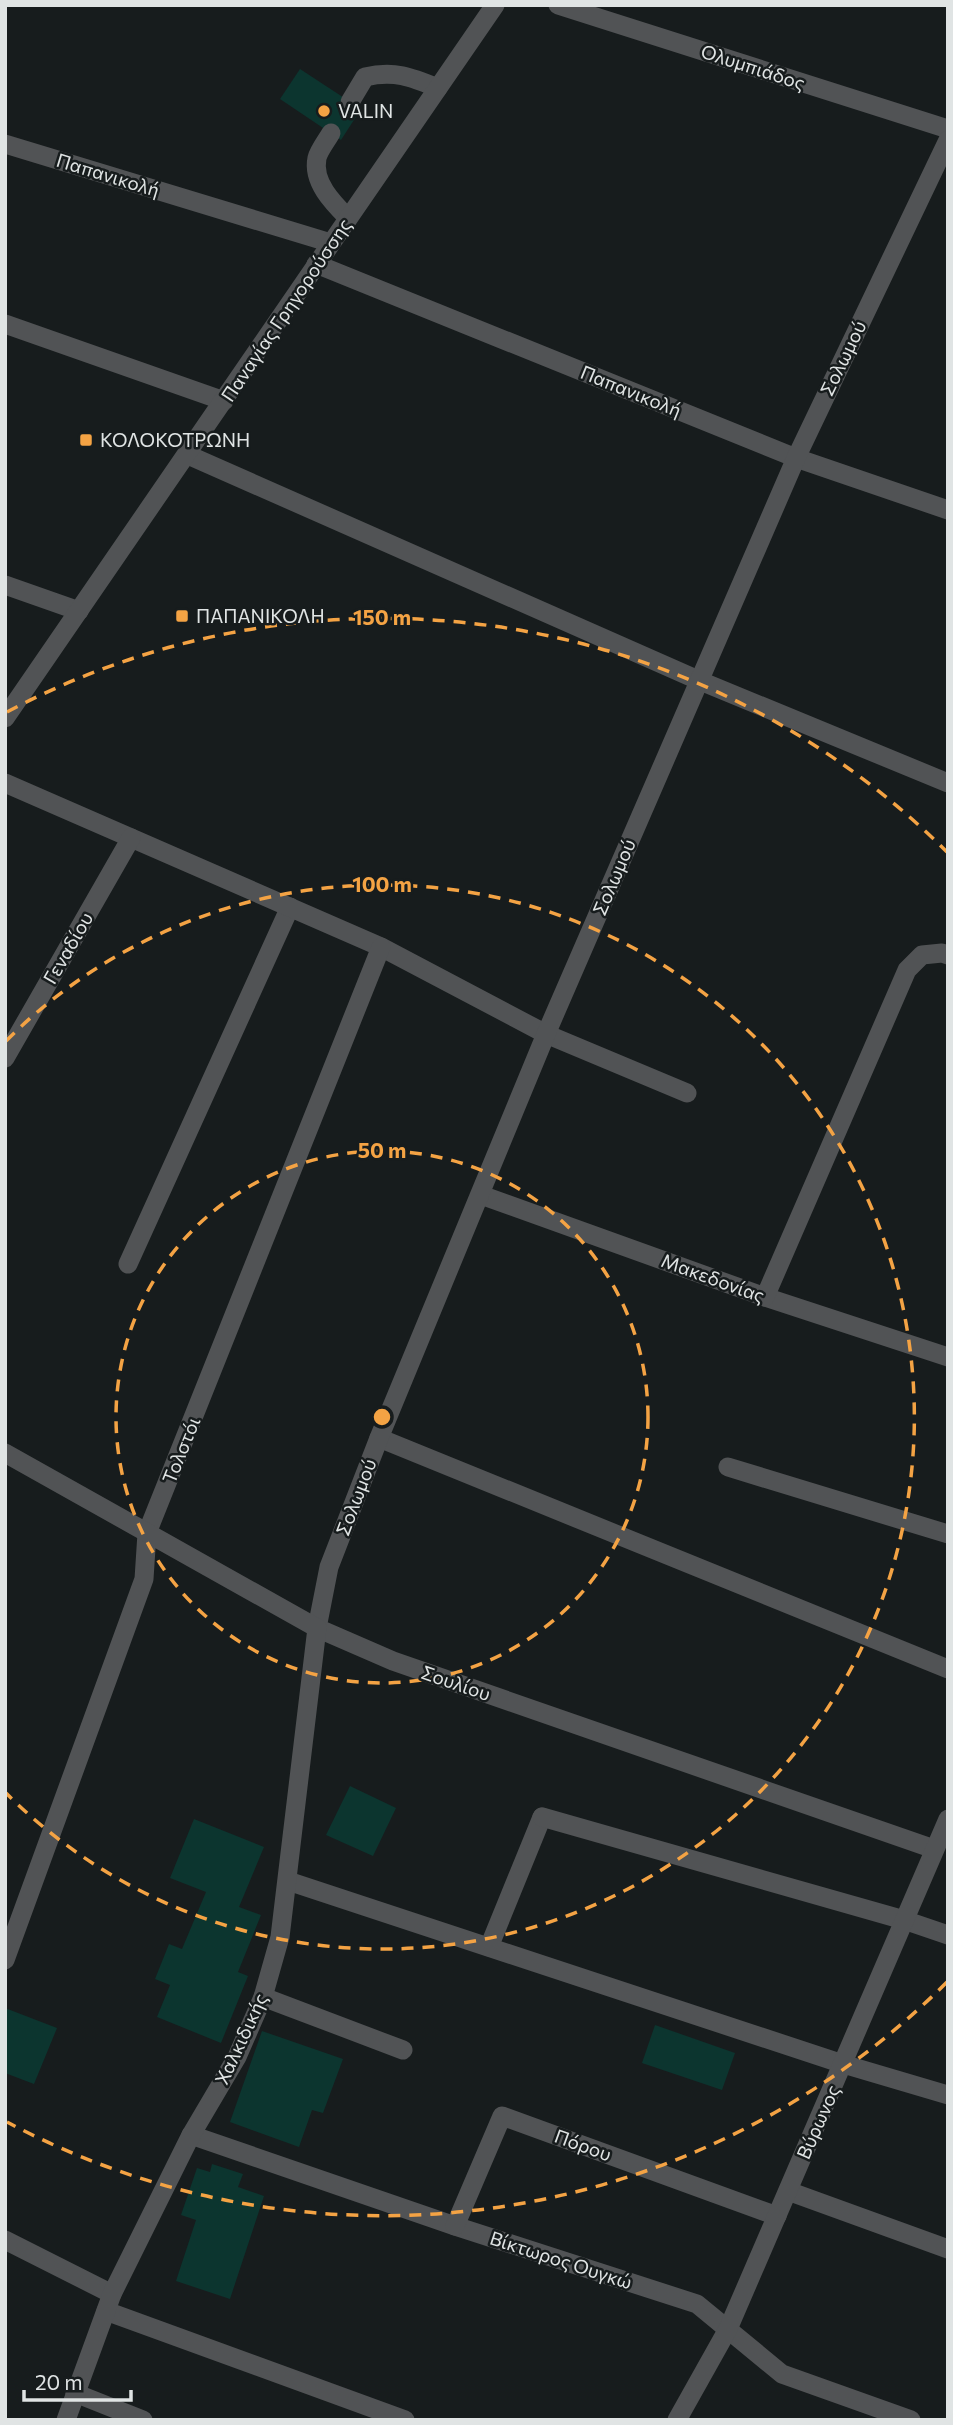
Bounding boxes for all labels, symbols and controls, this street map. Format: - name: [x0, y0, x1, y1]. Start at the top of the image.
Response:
- street label: Ολυμπιάδος: [698, 39, 808, 94]
- place label: VALIN: [338, 99, 393, 122]
- marker: VALIN: [316, 103, 332, 119]
- street label: Παπανικολή: [54, 148, 162, 201]
- street label: Παναγίας Γρηγορούσσης: [216, 214, 355, 406]
- street label: Σολωμού: [815, 317, 870, 399]
- street label: Παπανικολή: [577, 360, 685, 421]
- place label: ΚΟΛΟΚΟΤΡΩΝΗ: [100, 428, 250, 451]
- marker: ΚΟΛΟΚΟΤΡΩΝΗ: [78, 432, 94, 448]
- place label: ΠΑΠΑΝΙΚΟΛΗ: [196, 604, 325, 627]
- text: 150 m: [353, 604, 411, 629]
- marker: ΠΑΠΑΝΙΚΟΛΗ: [174, 608, 190, 624]
- street label: Σολωμού: [587, 835, 640, 918]
- text: 100 m: [352, 871, 412, 896]
- street label: Γεναδίου: [38, 908, 97, 988]
- text: 50 m: [358, 1137, 406, 1162]
- street label: Μακεδονίας: [658, 1248, 768, 1307]
- centre of rings: [370, 1405, 394, 1429]
- street label: Τολστόι: [157, 1413, 204, 1486]
- street label: Σολωμού: [330, 1455, 381, 1538]
- street label: Σουλίου: [419, 1660, 494, 1705]
- street label: Χαλκιδικής: [209, 1990, 272, 2088]
- street label: Βύρωνος: [791, 2081, 844, 2162]
- street label: Πόρου: [552, 2124, 615, 2165]
- street label: Βίκτωρος Ουγκώ: [487, 2226, 635, 2293]
- scale bar: [24, 2358, 131, 2402]
- text: 20 m: [35, 2369, 83, 2394]

